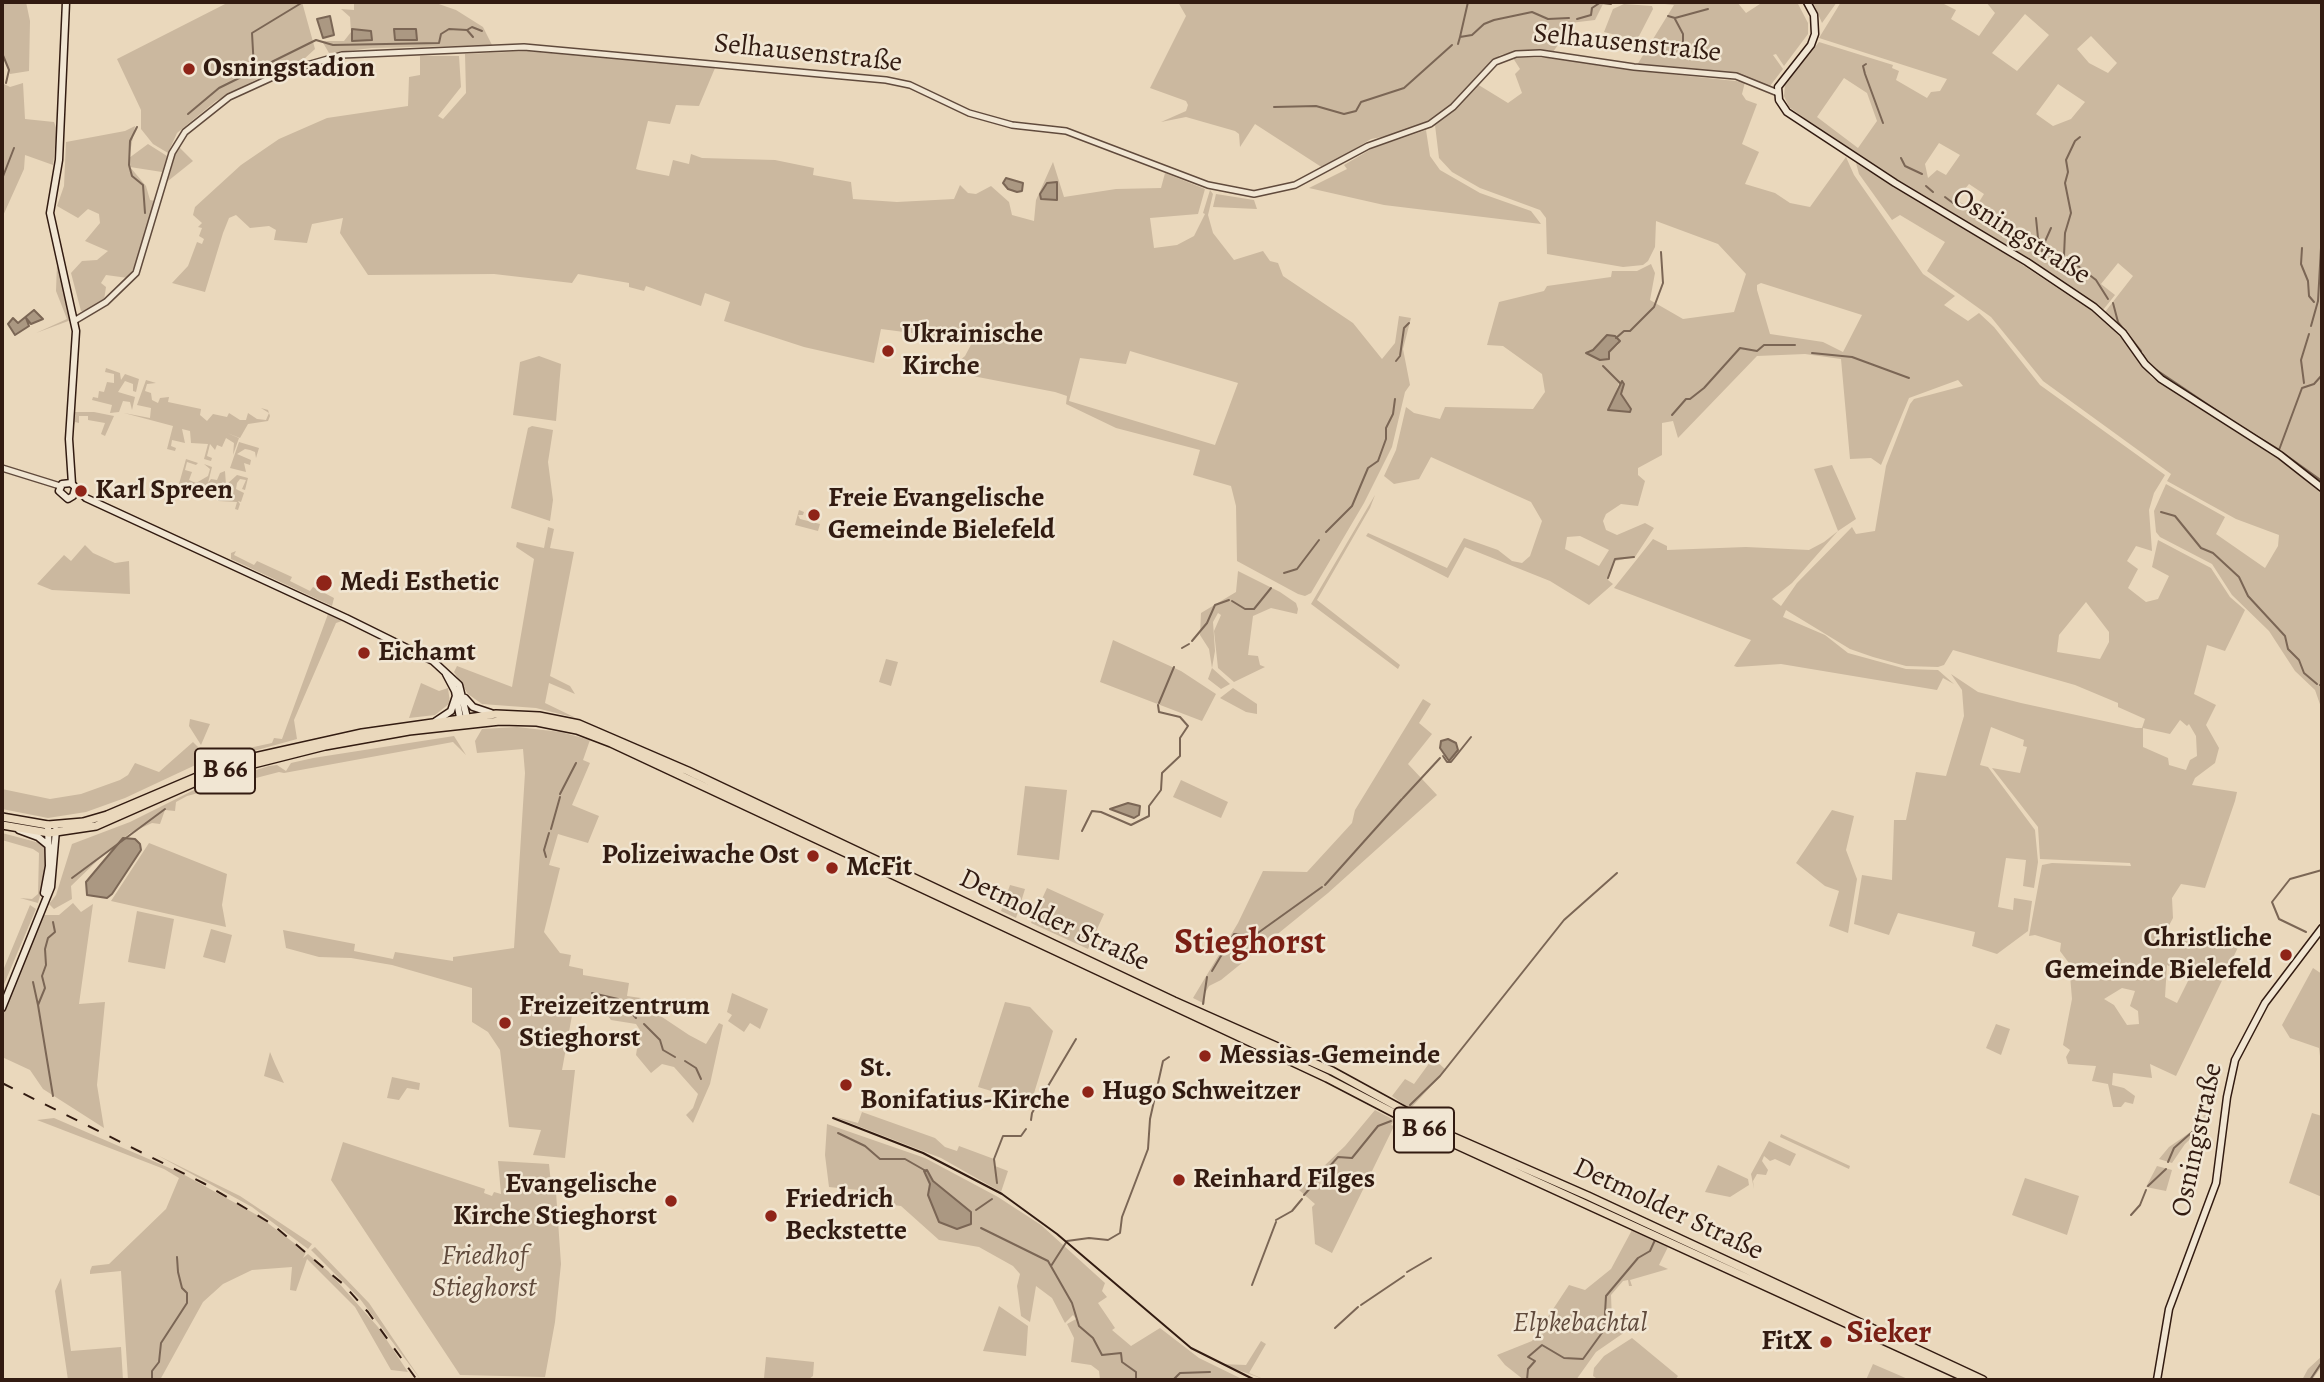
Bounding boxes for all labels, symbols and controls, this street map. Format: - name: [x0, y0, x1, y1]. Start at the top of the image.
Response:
- street label: Selhausenstraße: [1531, 17, 1723, 71]
- street label: Selhausenstraße: [712, 27, 904, 81]
- place label: Osningstadion: [203, 52, 375, 86]
- marker: Osningstadion: [181, 61, 197, 77]
- street label: Osningstraße: [1946, 181, 2096, 293]
- place label: Ukrainische Kirche: [902, 318, 1043, 384]
- marker: Ukrainische Kirche: [880, 343, 896, 359]
- place label: Karl Spreen: [95, 474, 233, 508]
- place label: Freie Evangelische Gemeinde Bielefeld: [828, 482, 1055, 548]
- marker: Karl Spreen: [73, 483, 89, 499]
- marker: Freie Evangelische Gemeinde Bielefeld: [806, 507, 822, 523]
- place label: Medi Esthetic: [340, 566, 499, 600]
- marker: Medi Esthetic: [314, 573, 334, 593]
- place label: Eichamt: [378, 636, 476, 670]
- marker: Eichamt: [356, 645, 372, 661]
- road number: B 66: [195, 748, 255, 793]
- place label: Polizeiwache Ost: [602, 839, 799, 873]
- marker: Polizeiwache Ost: [805, 848, 821, 864]
- place label: McFit: [846, 851, 912, 885]
- marker: McFit: [824, 860, 840, 876]
- street label: Detmolder Straße: [954, 862, 1154, 980]
- place label: Christliche Gemeinde Bielefeld: [2045, 922, 2272, 988]
- district label: Stieghorst: [1174, 923, 1326, 965]
- marker: Christliche Gemeinde Bielefeld: [2278, 947, 2294, 963]
- place label: Freizeitzentrum Stieghorst: [519, 990, 710, 1056]
- marker: Freizeitzentrum Stieghorst: [497, 1015, 513, 1031]
- place label: Messias-Gemeinde: [1219, 1039, 1440, 1073]
- marker: Messias-Gemeinde: [1197, 1048, 1213, 1064]
- place label: St. Bonifatius-Kirche: [860, 1052, 1070, 1118]
- street label: Osningstraße: [2165, 1060, 2231, 1220]
- place label: Hugo Schweitzer: [1102, 1075, 1301, 1109]
- marker: St. Bonifatius-Kirche: [838, 1077, 854, 1093]
- marker: Hugo Schweitzer: [1080, 1084, 1096, 1100]
- road number: B 66: [1394, 1107, 1454, 1152]
- street label: Detmolder Straße: [1568, 1151, 1768, 1269]
- place label: Reinhard Filges: [1193, 1163, 1375, 1197]
- place label: Evangelische Kirche Stieghorst: [453, 1168, 657, 1234]
- marker: Reinhard Filges: [1171, 1172, 1187, 1188]
- place label: Friedrich Beckstette: [785, 1183, 907, 1249]
- marker: Evangelische Kirche Stieghorst: [663, 1193, 679, 1209]
- marker: Friedrich Beckstette: [763, 1208, 779, 1224]
- park label: Friedhof Stieghorst: [432, 1240, 536, 1306]
- park label: Elpkebachtal: [1513, 1307, 1647, 1341]
- district label: Sieker: [1847, 1315, 1931, 1353]
- place label: FitX: [1761, 1325, 1812, 1359]
- marker: FitX: [1818, 1334, 1834, 1350]

